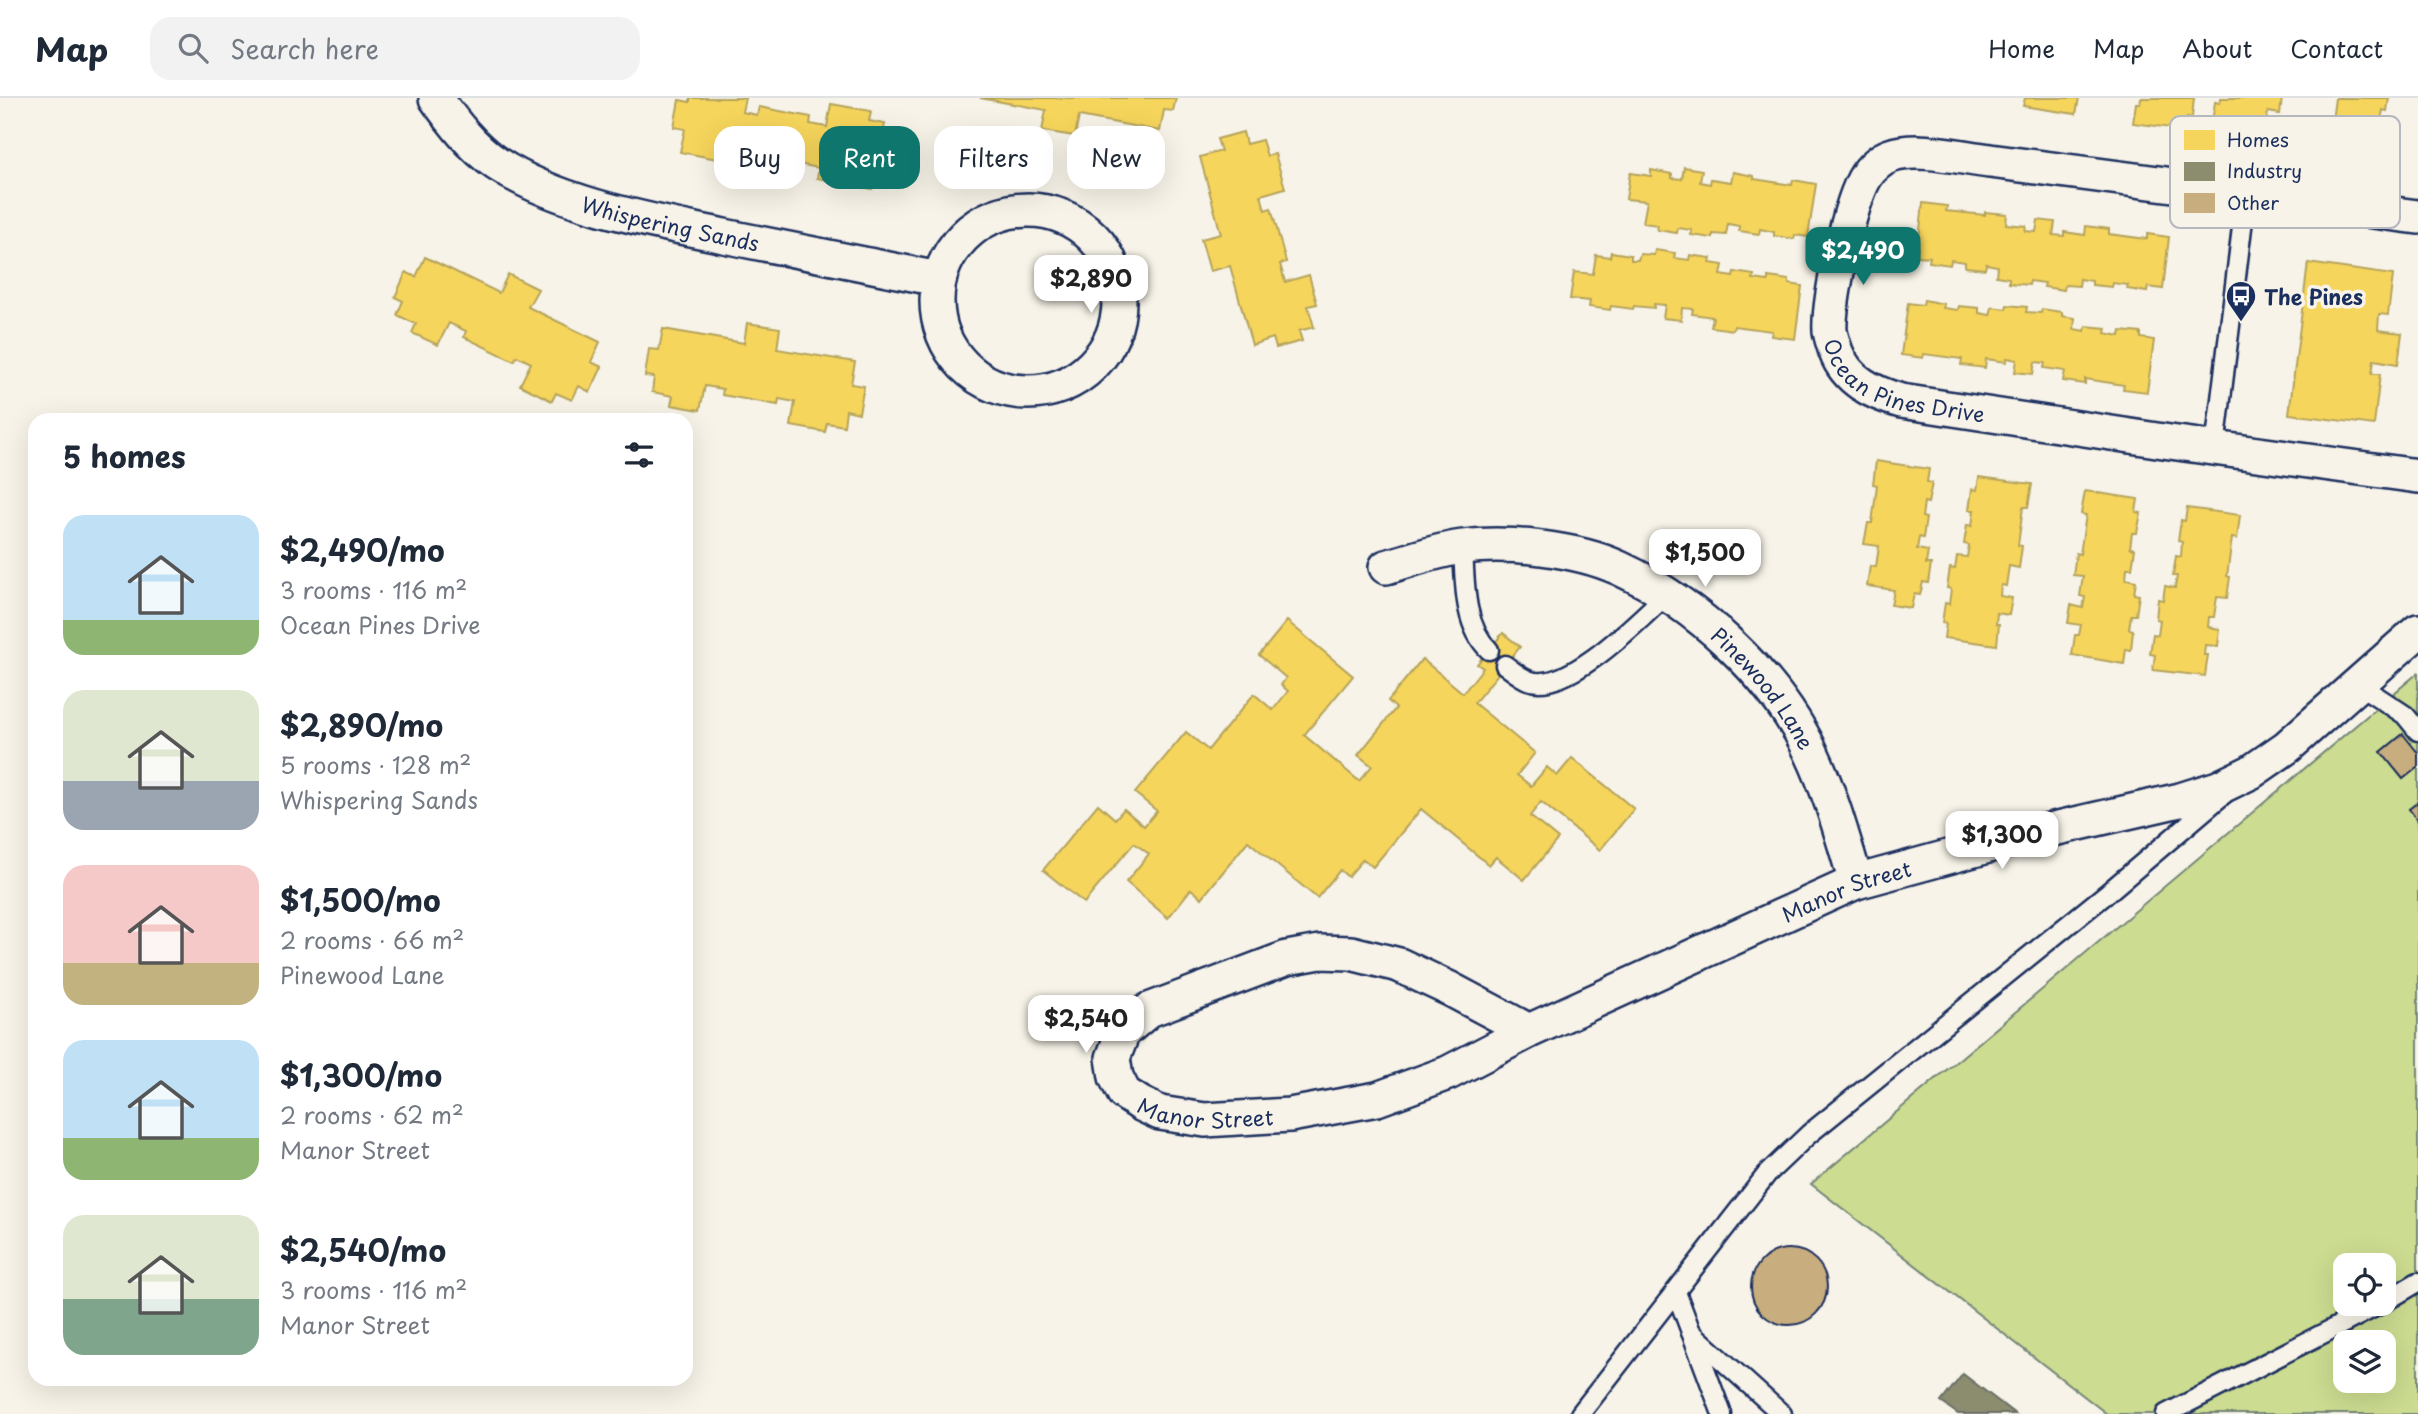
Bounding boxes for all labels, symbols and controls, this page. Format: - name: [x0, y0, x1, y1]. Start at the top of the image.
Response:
- search box: [150, 17, 640, 80]
- text: Map: [35, 23, 108, 73]
- icon: search: [174, 29, 212, 67]
- text: Search here: [230, 29, 379, 68]
- text: Home: [1988, 30, 2055, 66]
- text: Map: [2093, 30, 2144, 66]
- text: About: [2182, 30, 2252, 66]
- text: Contact: [2290, 30, 2383, 66]
- legend: [2170, 116, 2400, 228]
- text: Homes: [2227, 125, 2289, 153]
- chip: Buy: [714, 126, 805, 189]
- chip: Rent: [819, 126, 920, 189]
- chip: Filters: [934, 126, 1053, 189]
- chip: New: [1067, 126, 1165, 189]
- text: Industry: [2227, 156, 2302, 184]
- street label: Whispering Sands: [578, 187, 762, 259]
- text: Other: [2227, 188, 2279, 216]
- pin: $2,490: [1806, 228, 1920, 287]
- text: $2,490: [1821, 232, 1905, 267]
- pin: $2,890: [1034, 256, 1148, 315]
- text: $2,890: [1050, 260, 1132, 295]
- bus stop icon: The Pines: [2224, 279, 2258, 323]
- place label: The Pines: [2264, 280, 2363, 312]
- street label: Ocean Pines Drive: [1817, 334, 1987, 430]
- text: 5 homes: [63, 433, 186, 478]
- icon: filters: [620, 436, 658, 474]
- text: $2,490/mo: [280, 527, 445, 572]
- pin: $1,500: [1648, 530, 1762, 589]
- text: $1,500: [1665, 534, 1745, 569]
- icon: home: [119, 543, 203, 627]
- text: 3 rooms · 116 m²: [280, 572, 467, 607]
- text: Ocean Pines Drive: [280, 607, 481, 642]
- street label: Pinewood Lane: [1705, 619, 1823, 755]
- text: $2,890/mo: [280, 702, 443, 747]
- icon: home: [119, 718, 203, 802]
- text: 5 rooms · 128 m²: [280, 747, 471, 782]
- text: Whispering Sands: [280, 782, 478, 817]
- pin: $1,300: [1945, 812, 2059, 871]
- text: $1,300: [1961, 816, 2043, 851]
- street label: Manor Street: [1776, 852, 1915, 930]
- text: $1,500/mo: [280, 877, 441, 922]
- icon: home: [119, 893, 203, 977]
- text: 2 rooms · 66 m²: [280, 922, 464, 957]
- text: Pinewood Lane: [280, 957, 445, 992]
- pin: $2,540: [1029, 996, 1143, 1055]
- text: $2,540: [1044, 1000, 1128, 1035]
- text: $1,300/mo: [280, 1052, 442, 1097]
- icon: home: [119, 1068, 203, 1152]
- street label: Manor Street: [1132, 1089, 1274, 1136]
- text: 2 rooms · 62 m²: [280, 1097, 464, 1132]
- text: Manor Street: [280, 1132, 430, 1167]
- text: $2,540/mo: [280, 1227, 446, 1272]
- icon: home: [119, 1243, 203, 1327]
- map controls: [2333, 1253, 2396, 1393]
- button: locate: [2333, 1253, 2396, 1316]
- text: 3 rooms · 116 m²: [280, 1272, 467, 1307]
- text: Manor Street: [280, 1307, 430, 1342]
- button: layers: [2333, 1330, 2396, 1393]

